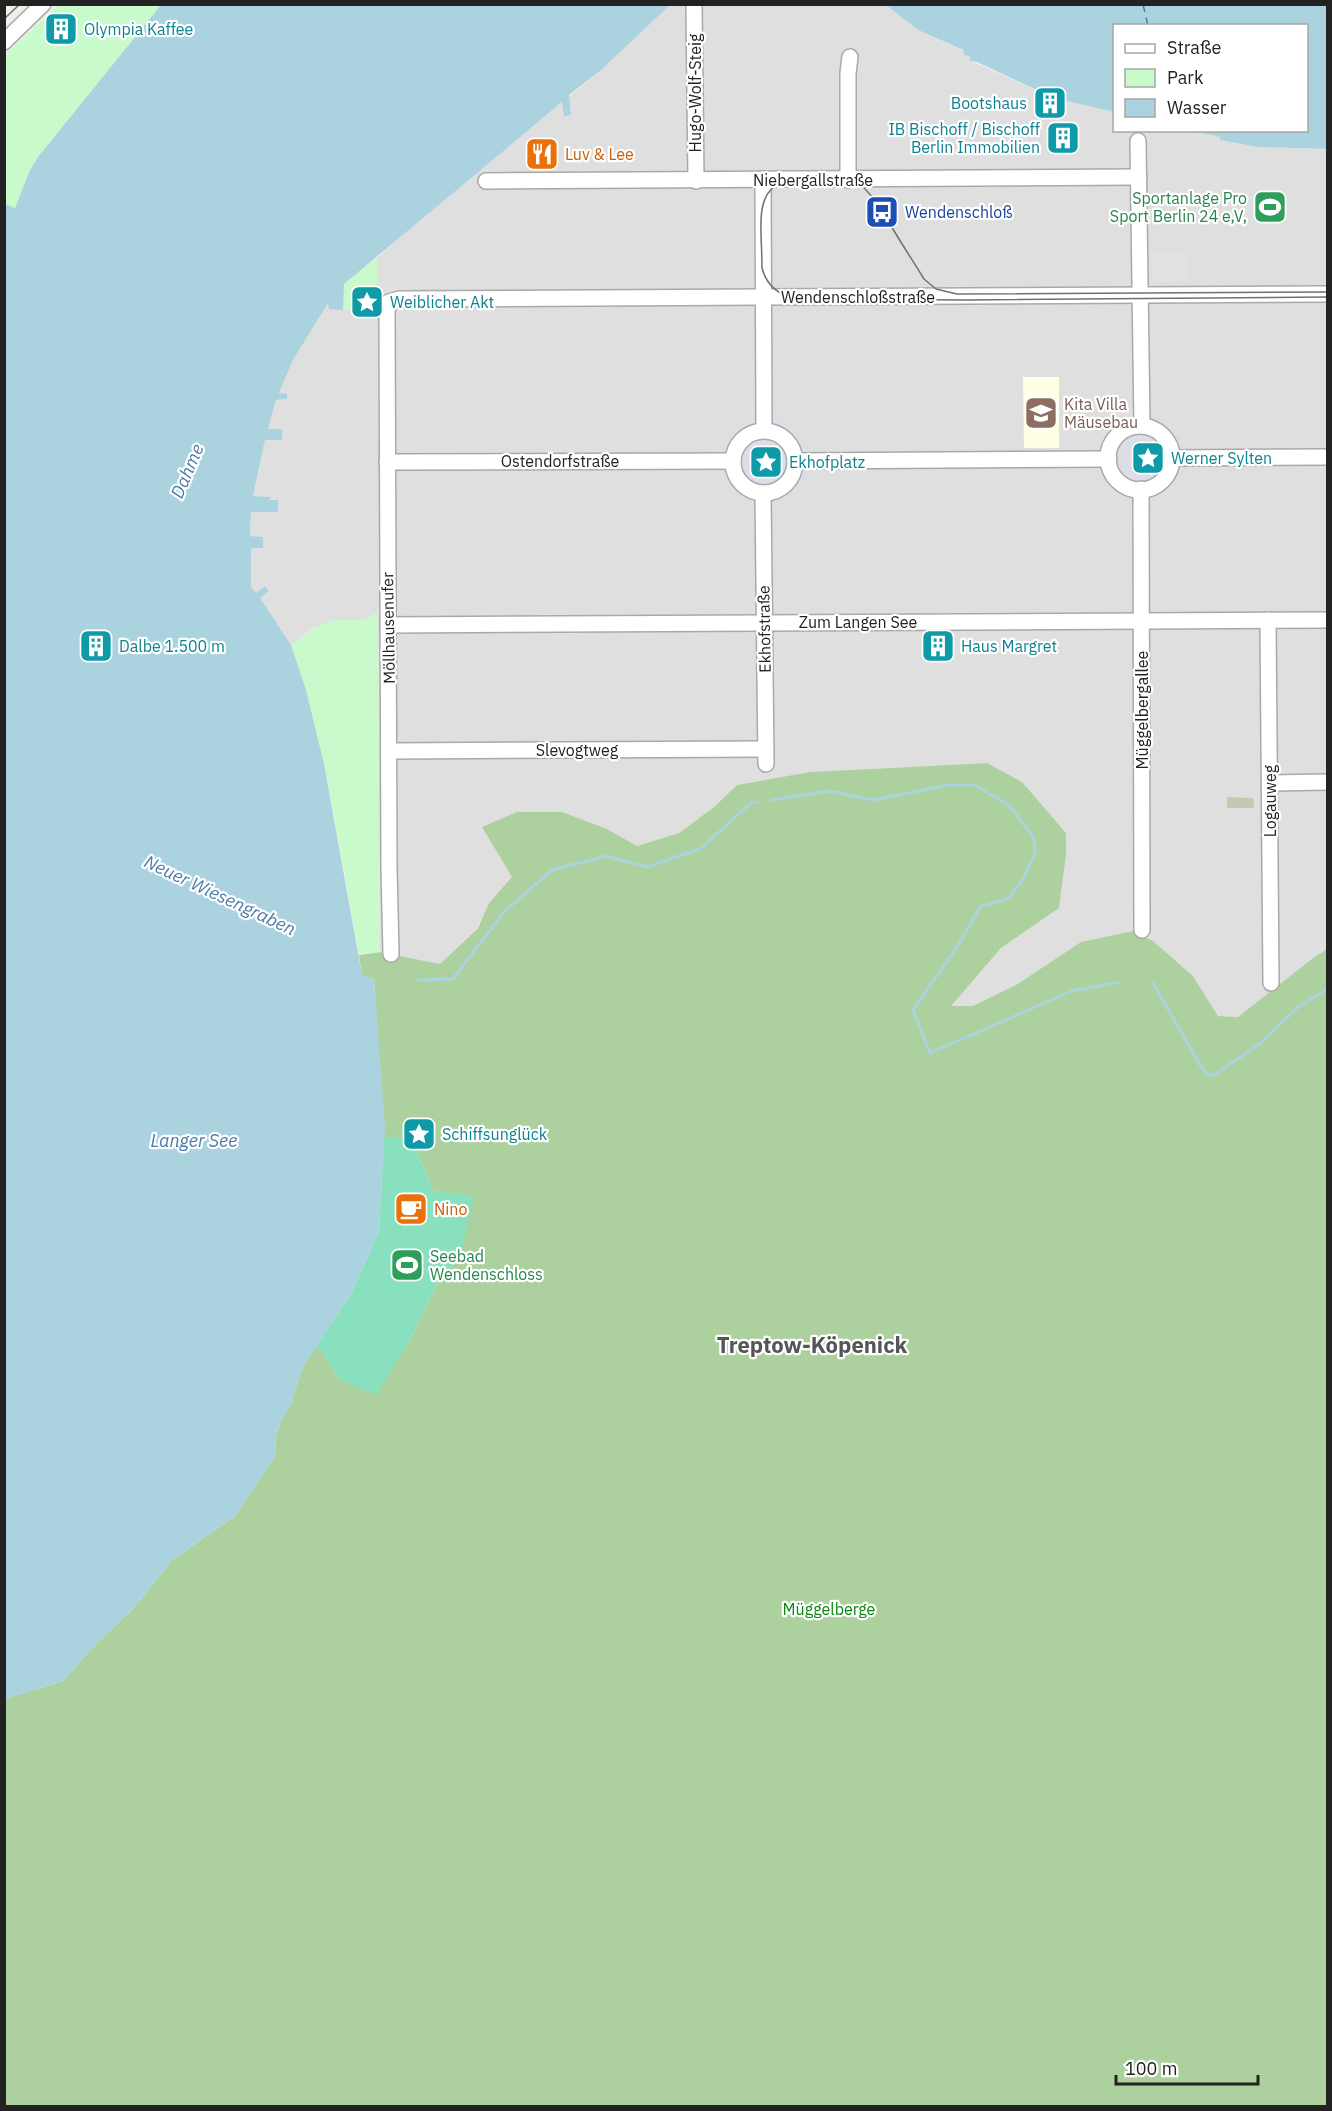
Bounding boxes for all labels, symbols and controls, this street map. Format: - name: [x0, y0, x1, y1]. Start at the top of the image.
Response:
- building icon: Olympia Kaffee: [43, 11, 79, 47]
- place label: Olympia Kaffee: [84, 19, 194, 39]
- legend: [1113, 24, 1308, 132]
- street label: Hugo-Wolf-Steig: [685, 33, 705, 152]
- text: Straße: [1167, 36, 1221, 59]
- text: Park: [1167, 66, 1204, 89]
- building icon: Bootshaus: [1032, 85, 1068, 121]
- place label: Bootshaus: [951, 93, 1027, 113]
- text: Wasser: [1167, 96, 1227, 119]
- place label: IB Bischoff / Bischoff Berlin Immobilien: [888, 119, 1040, 157]
- building icon: IB Bischoff / Bischoff Berlin Immobilien: [1045, 120, 1081, 156]
- restaurant icon: Luv & Lee: [524, 136, 560, 172]
- place label: Luv & Lee: [565, 144, 634, 164]
- street label: Niebergallstraße: [753, 170, 873, 190]
- place label: Sportanlage Pro Sport Berlin 24 e,V,: [1110, 188, 1247, 226]
- sports icon: Sportanlage Pro Sport Berlin 24 e,V,: [1252, 189, 1288, 225]
- bus stop icon: Wendenschloß: [864, 194, 900, 230]
- place label: Wendenschloß: [905, 202, 1012, 222]
- place icon: Weiblicher Akt: [349, 284, 385, 320]
- street label: Wendenschloßstraße: [781, 287, 935, 307]
- place label: Weiblicher Akt: [390, 292, 494, 312]
- place label: Kita Villa Mäusebau: [1064, 394, 1138, 432]
- school or university icon: Kita Villa Mäusebau: [1023, 395, 1059, 431]
- water label: Dahme: [165, 440, 209, 502]
- place icon: Werner Sylten: [1130, 440, 1166, 476]
- place icon: Ekhofplatz: [748, 444, 784, 480]
- place label: Werner Sylten: [1171, 448, 1272, 468]
- street label: Ostendorfstraße: [501, 451, 619, 471]
- place label: Ekhofplatz: [789, 452, 865, 472]
- street label: Möllhausenufer: [377, 572, 399, 684]
- street label: Ekhofstraße: [753, 585, 775, 673]
- street label: Zum Langen See: [799, 612, 917, 632]
- building icon: Dalbe 1.500 m: [78, 628, 114, 664]
- building icon: Haus Margret: [920, 628, 956, 664]
- place label: Dalbe 1.500 m: [119, 636, 225, 656]
- place label: Haus Margret: [961, 636, 1057, 656]
- street label: Müggelbergallee: [1132, 650, 1152, 769]
- street label: Slevogtweg: [536, 740, 619, 760]
- street label: Logauweg: [1260, 764, 1280, 837]
- water label: Neuer Wiesengraben: [141, 850, 299, 940]
- place icon: Schiffsunglück: [401, 1116, 437, 1152]
- place label: Schiffsunglück: [442, 1124, 548, 1144]
- water label: Langer See: [150, 1129, 238, 1152]
- cafe icon: Nino: [393, 1191, 429, 1227]
- place label: Nino: [434, 1199, 467, 1219]
- place label: Seebad Wendenschloss: [430, 1246, 543, 1284]
- sports icon: Seebad Wendenschloss: [389, 1247, 425, 1283]
- district label: Treptow-Köpenick: [717, 1330, 908, 1359]
- park label: Müggelberge: [783, 1599, 876, 1619]
- scale bar: [1116, 2048, 1258, 2086]
- text: 100 m: [1125, 2057, 1177, 2080]

